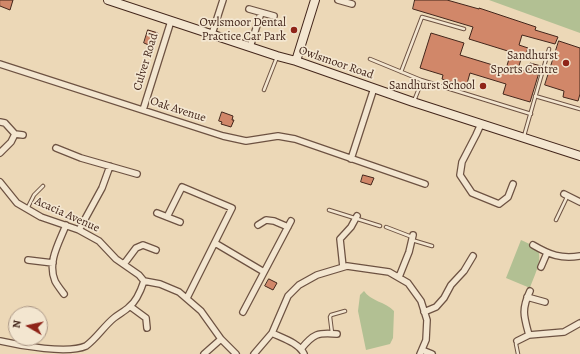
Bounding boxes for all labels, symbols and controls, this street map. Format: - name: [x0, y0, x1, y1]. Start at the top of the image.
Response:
- place label: Owlsmoor Dental Practice Car Park: [200, 16, 286, 44]
- marker: Owlsmoor Dental Practice Car Park: [289, 25, 299, 35]
- street label: Culver Road: [130, 31, 162, 93]
- street label: Owlsmoor Road: [297, 43, 375, 83]
- place label: Sandhurst Sports Centre: [491, 49, 558, 77]
- marker: Sandhurst Sports Centre: [561, 58, 571, 68]
- place label: Sandhurst School: [389, 79, 475, 93]
- marker: Sandhurst School: [478, 81, 488, 91]
- street label: Oak Avenue: [148, 94, 208, 126]
- street label: Acacia Avenue: [32, 194, 102, 236]
- north arrow: [8, 306, 48, 346]
- text: N: [9, 319, 25, 329]

